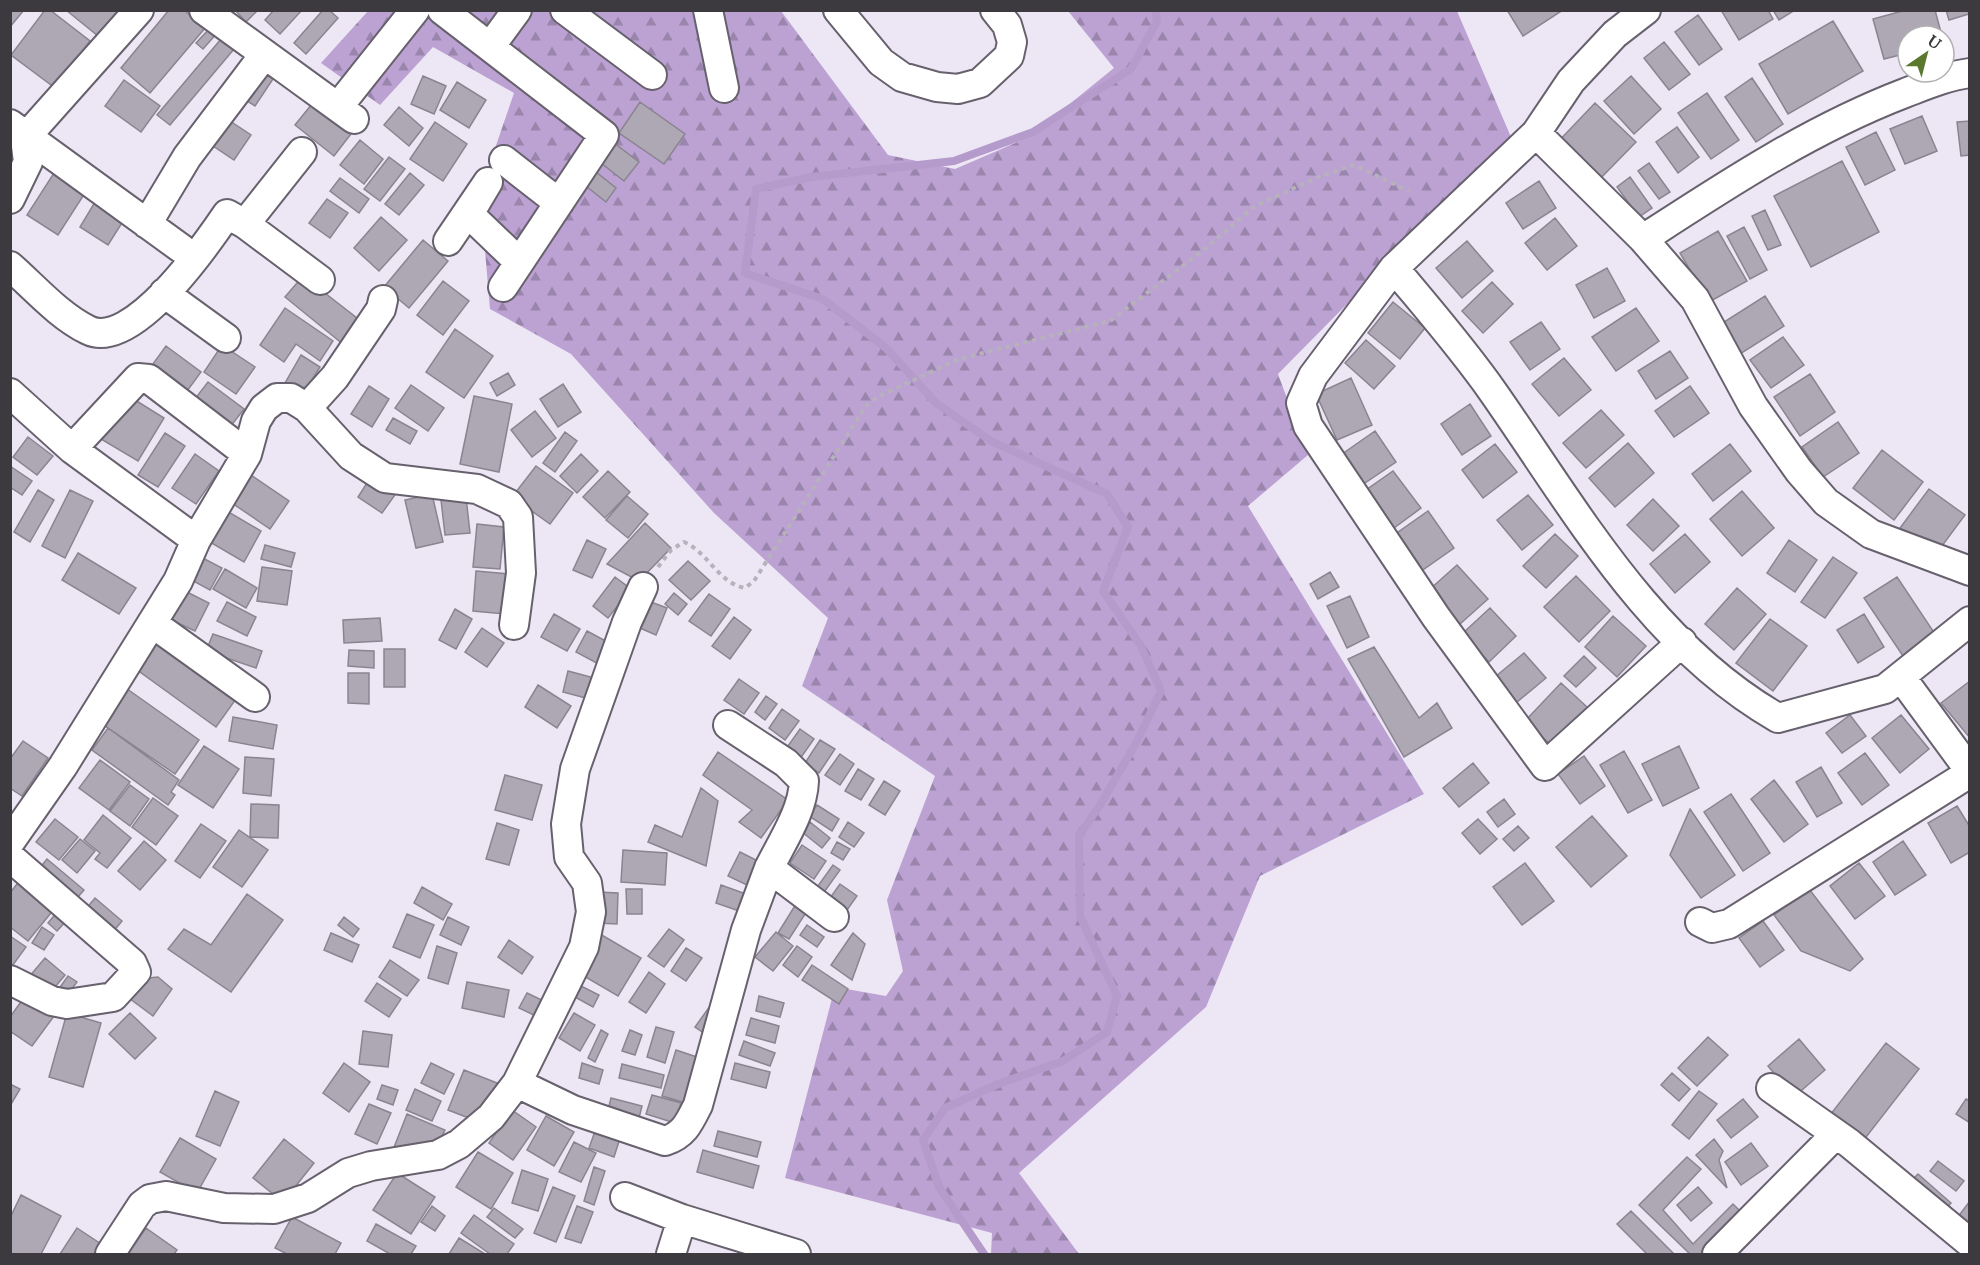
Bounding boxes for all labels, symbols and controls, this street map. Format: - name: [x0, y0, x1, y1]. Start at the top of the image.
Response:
- north arrow: [1896, 24, 1956, 84]
- text: U: [1924, 30, 1945, 53]

